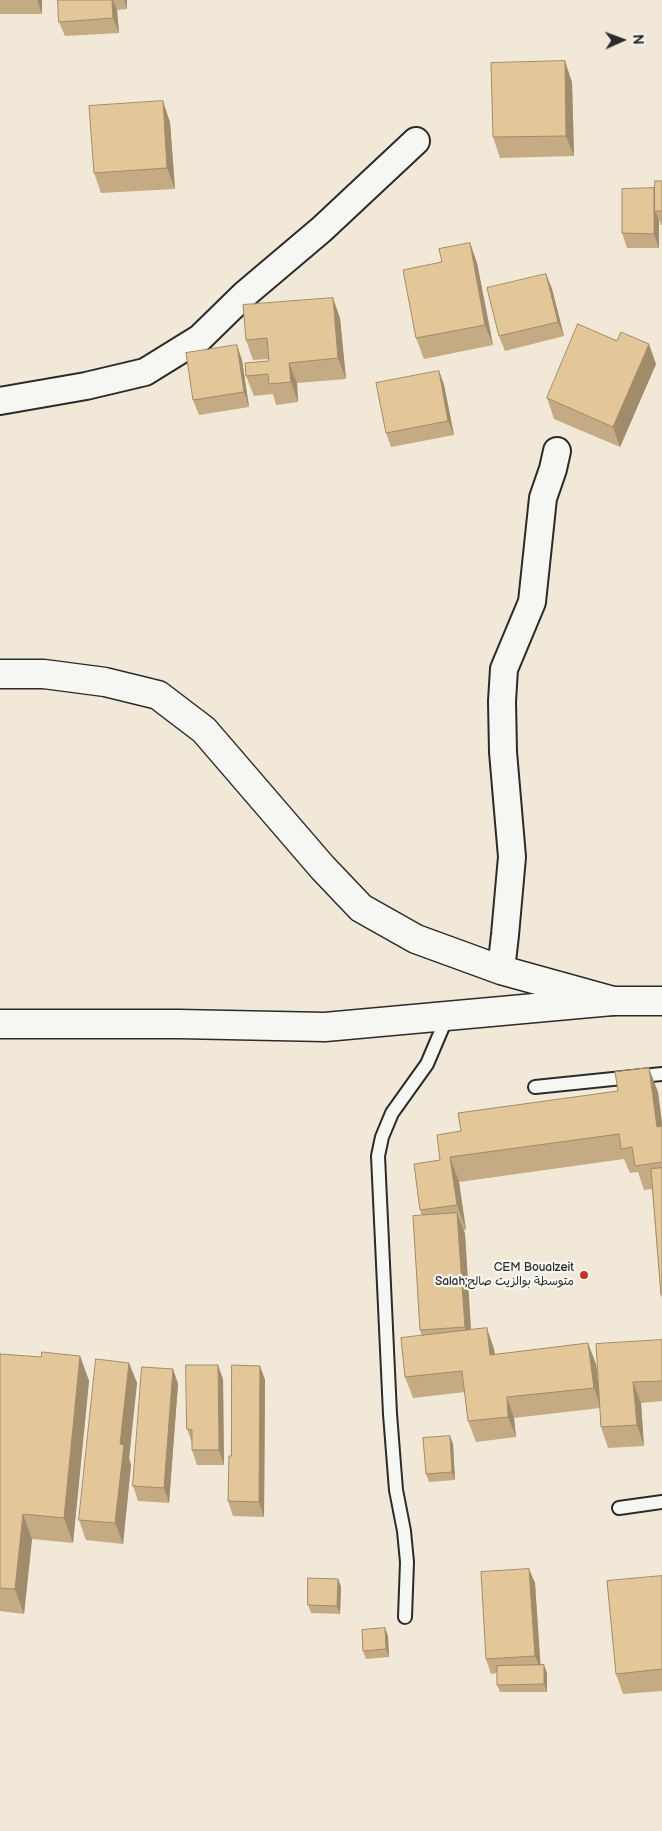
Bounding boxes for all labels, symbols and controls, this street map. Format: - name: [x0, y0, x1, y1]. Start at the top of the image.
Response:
- north arrow: [597, 15, 647, 65]
- text: N: [629, 34, 646, 45]
- place label: CEM Boualzeit Salah;متوسطة بوالزيت صالح: [435, 1261, 574, 1289]
- marker: CEM Boualzeit Salah;متوسطة بوالزيت صالح: [578, 1269, 590, 1281]

